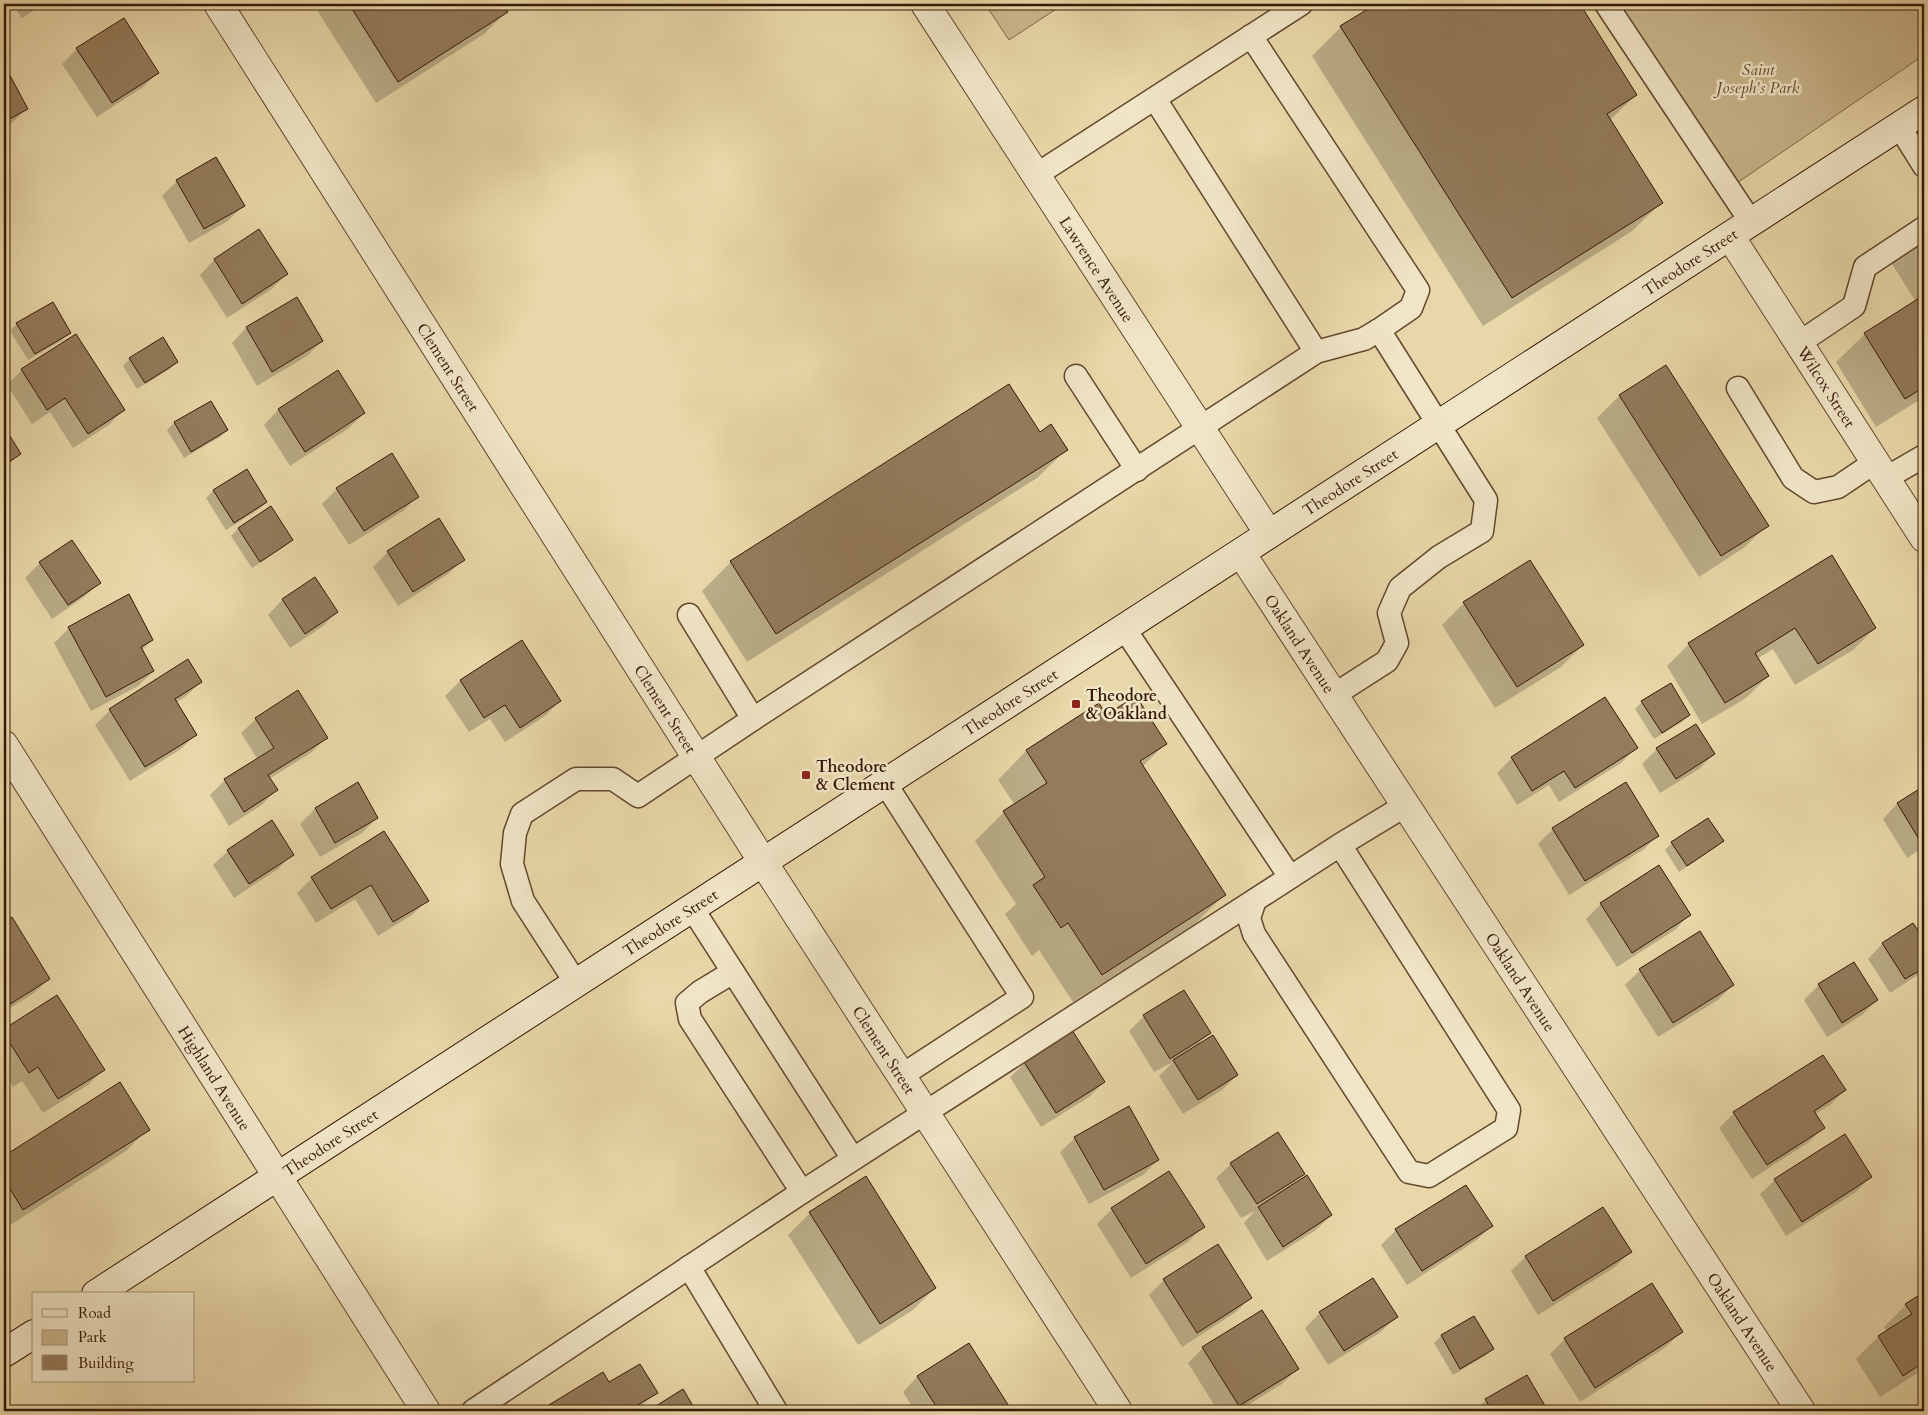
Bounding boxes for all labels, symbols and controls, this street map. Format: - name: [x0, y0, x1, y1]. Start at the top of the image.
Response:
- park label: Saint Joseph's Park: [1713, 59, 1799, 99]
- street label: Lawrence Avenue: [1054, 212, 1139, 327]
- street label: Theodore Street: [1638, 223, 1742, 301]
- street label: Clement Street: [411, 319, 484, 416]
- street label: Wilcox Street: [1791, 341, 1860, 432]
- street label: Theodore Street: [1299, 444, 1402, 522]
- street label: Oakland Avenue: [1259, 590, 1340, 698]
- street label: Clement Street: [628, 661, 701, 758]
- street label: Theodore Street: [959, 664, 1063, 742]
- place label: Theodore & Oakland: [1086, 685, 1167, 725]
- marker: Theodore & Oakland: [1070, 698, 1082, 710]
- place label: Theodore & Clement: [816, 756, 895, 796]
- marker: Theodore & Clement: [800, 769, 812, 781]
- street label: Theodore Street: [619, 884, 723, 962]
- street label: Oakland Avenue: [1480, 929, 1560, 1036]
- street label: Clement Street: [847, 1002, 920, 1099]
- street label: Highland Avenue: [173, 1022, 256, 1135]
- street label: Theodore Street: [279, 1104, 383, 1182]
- street label: Oakland Avenue: [1702, 1269, 1782, 1376]
- legend: [32, 1292, 195, 1382]
- text: Road: [78, 1303, 111, 1323]
- text: Park: [78, 1327, 107, 1347]
- text: Building: [78, 1353, 134, 1373]

